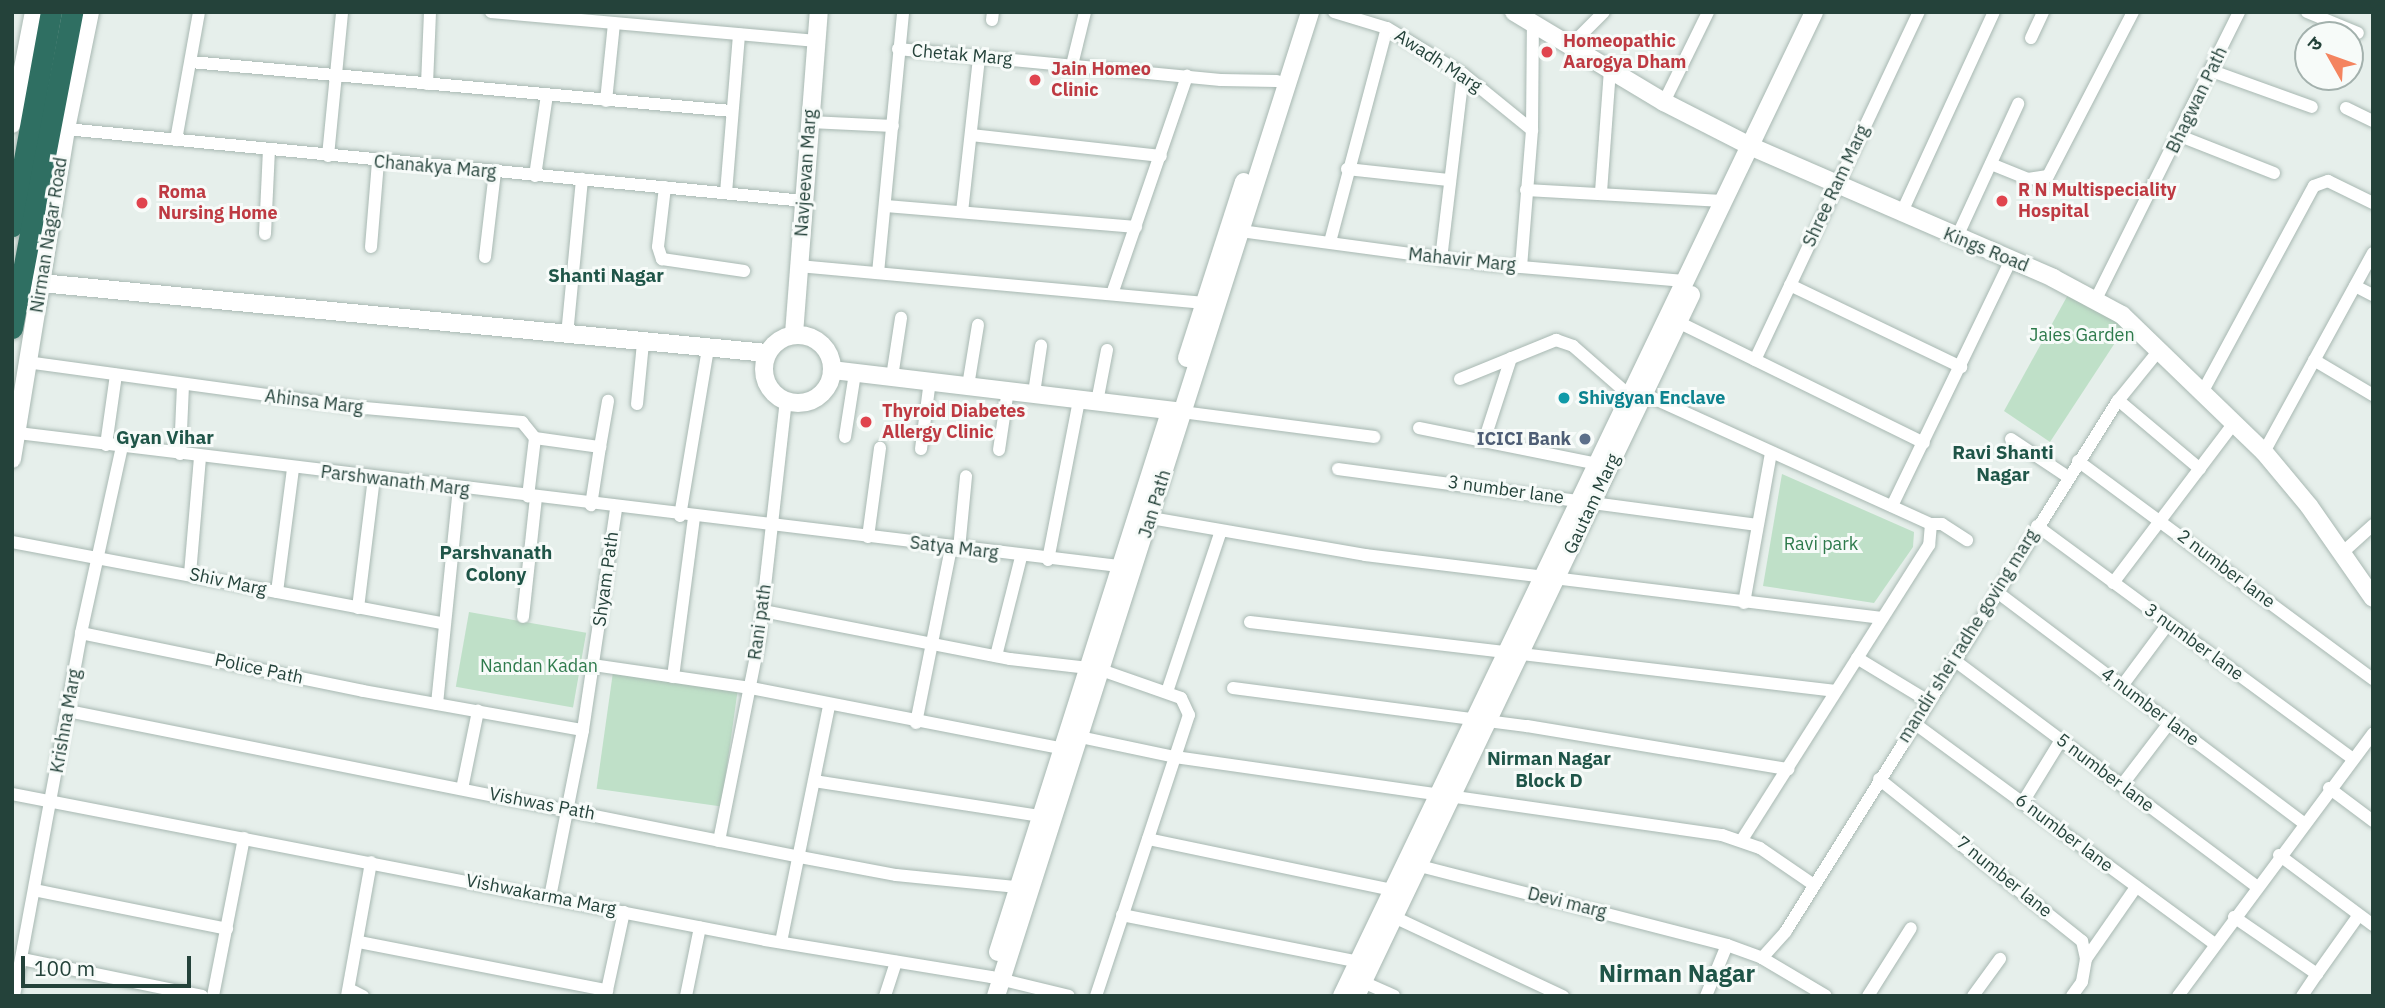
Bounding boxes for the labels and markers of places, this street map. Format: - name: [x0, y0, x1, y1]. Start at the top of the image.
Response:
- place label: Homeopathic Aarogya Dham: [1563, 31, 1686, 74]
- marker: Homeopathic Aarogya Dham: [1537, 42, 1557, 62]
- place label: Jain Homeo Clinic: [1051, 59, 1151, 102]
- marker: Jain Homeo Clinic: [1025, 70, 1045, 90]
- place label: R N Multispeciality Hospital: [2018, 180, 2176, 222]
- place label: Roma Nursing Home: [158, 182, 278, 224]
- marker: R N Multispeciality Hospital: [1992, 191, 2012, 211]
- marker: Roma Nursing Home: [132, 193, 152, 213]
- place label: Shivgyan Enclave: [1578, 387, 1725, 409]
- marker: Shivgyan Enclave: [1556, 390, 1572, 406]
- place label: Thyroid Diabetes Allergy Clinic: [882, 401, 1025, 444]
- marker: Thyroid Diabetes Allergy Clinic: [856, 412, 876, 432]
- place label: ICICI Bank: [1477, 428, 1571, 450]
- marker: ICICI Bank: [1577, 431, 1593, 447]

